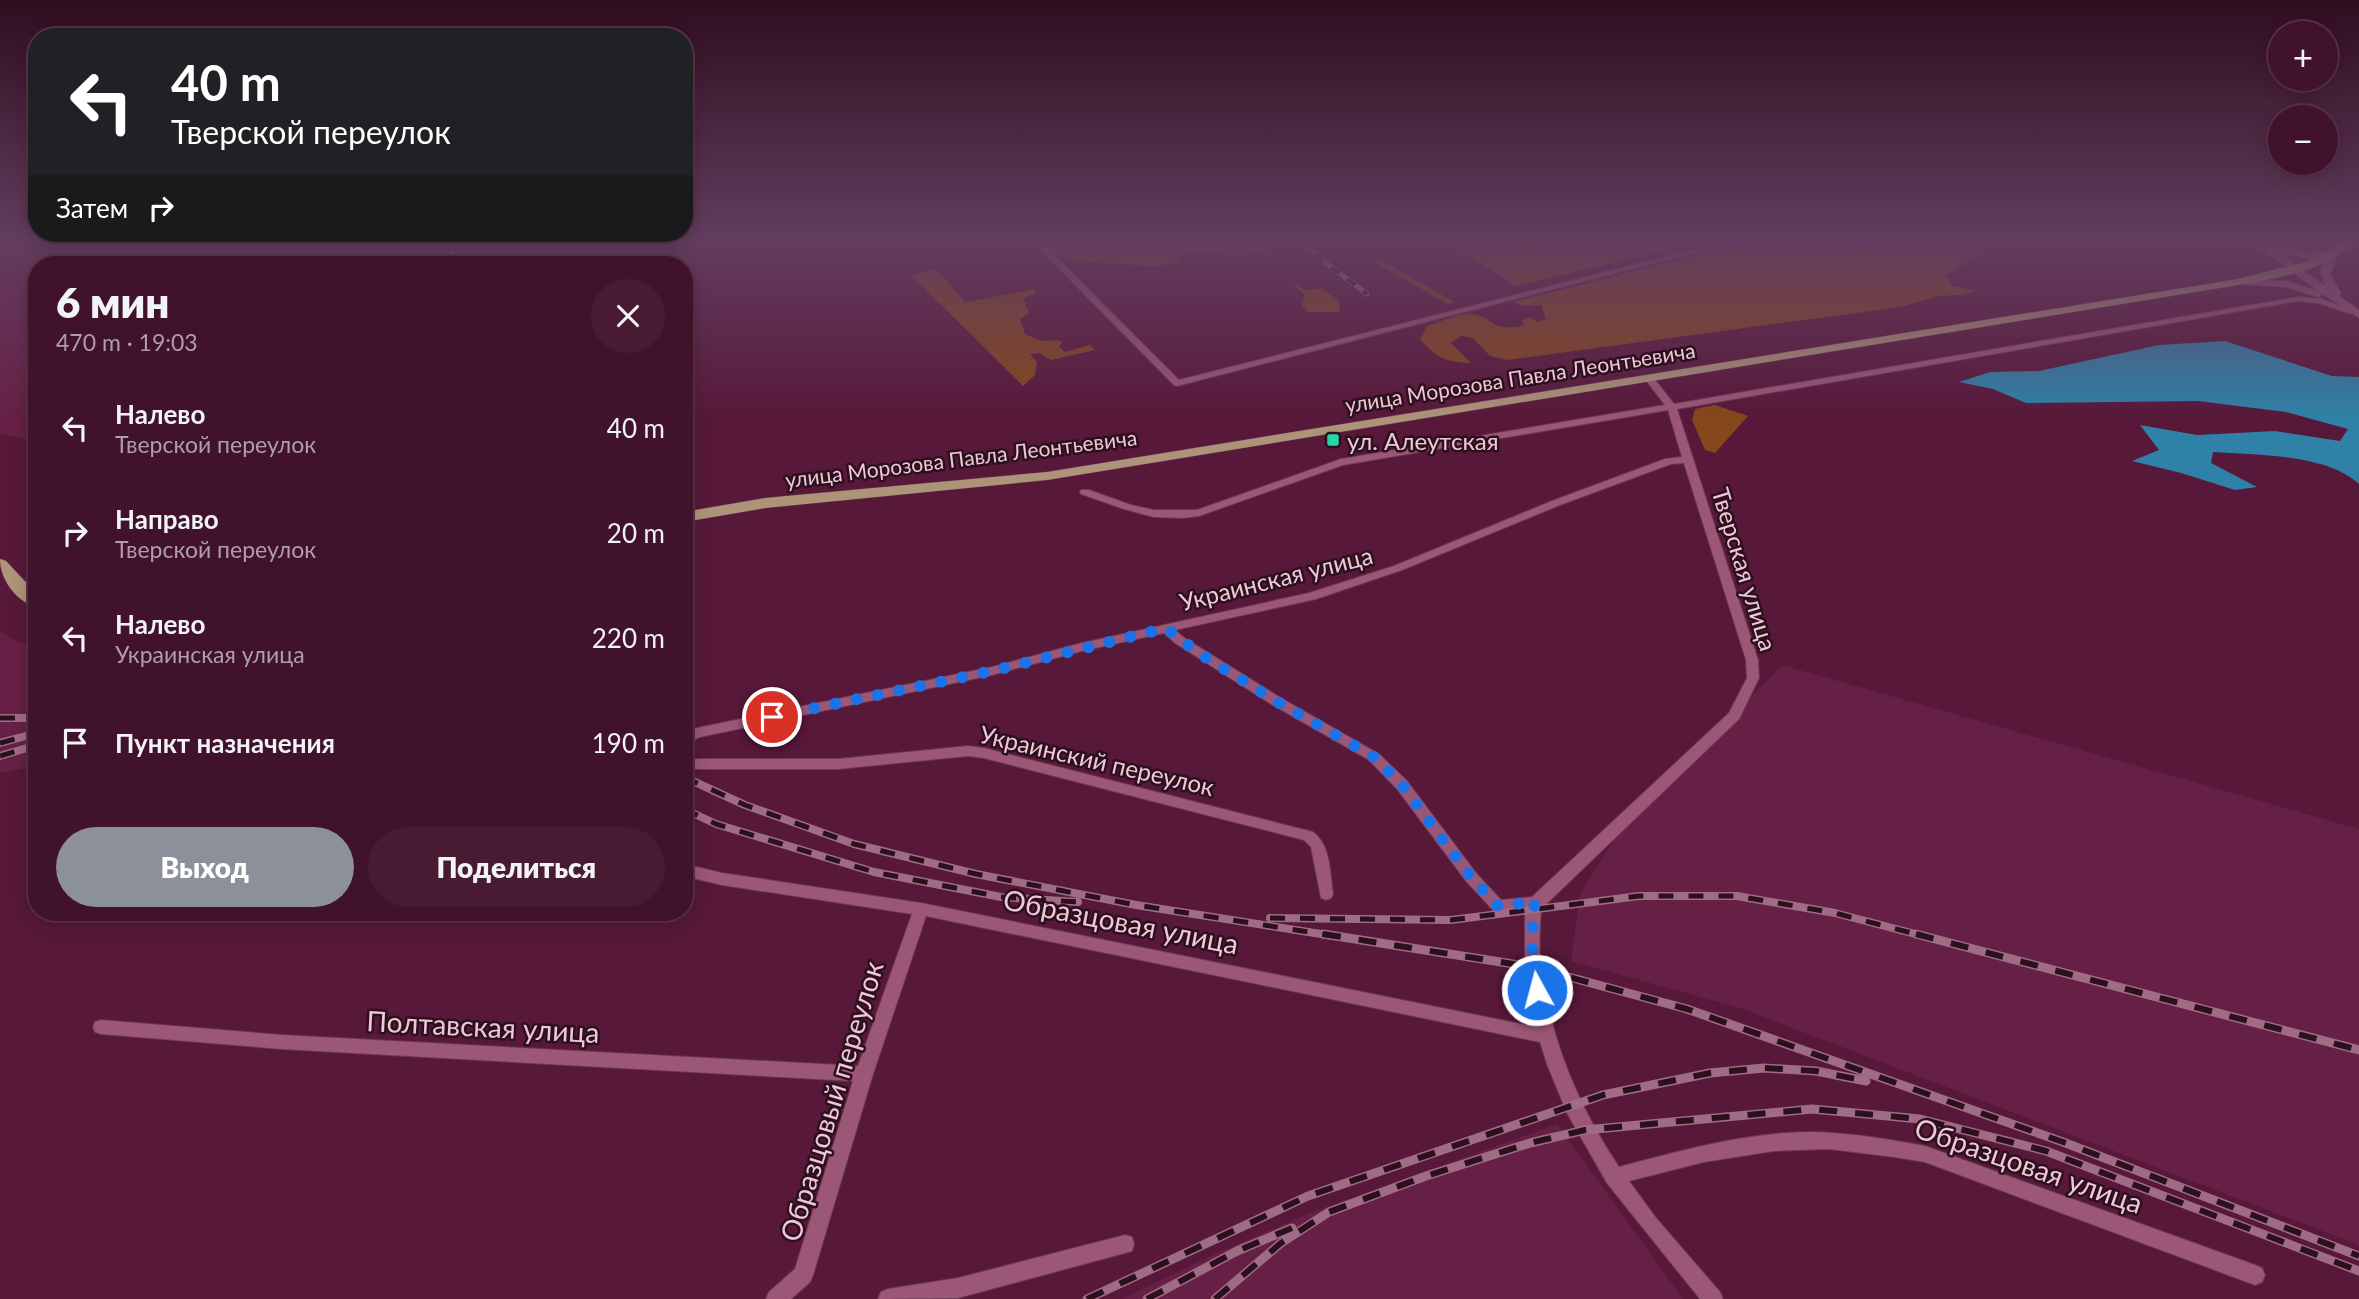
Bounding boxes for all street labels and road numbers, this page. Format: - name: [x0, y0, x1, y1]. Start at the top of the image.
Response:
- street label: улица Морозова Павла Леонтьевича: [1343, 337, 1697, 417]
- street label: улица Морозова Павла Леонтьевича: [784, 424, 1138, 492]
- street label: Тверская улица: [1706, 484, 1784, 654]
- street label: Украинская улица: [1177, 540, 1375, 616]
- street label: Украинский переулок: [977, 719, 1217, 801]
- street label: Образцовая улица: [1001, 882, 1241, 960]
- street label: Образцовый переулок: [772, 956, 890, 1245]
- street label: Полтавская улица: [366, 1003, 600, 1049]
- street label: Образцовая улица: [1911, 1110, 2147, 1220]

